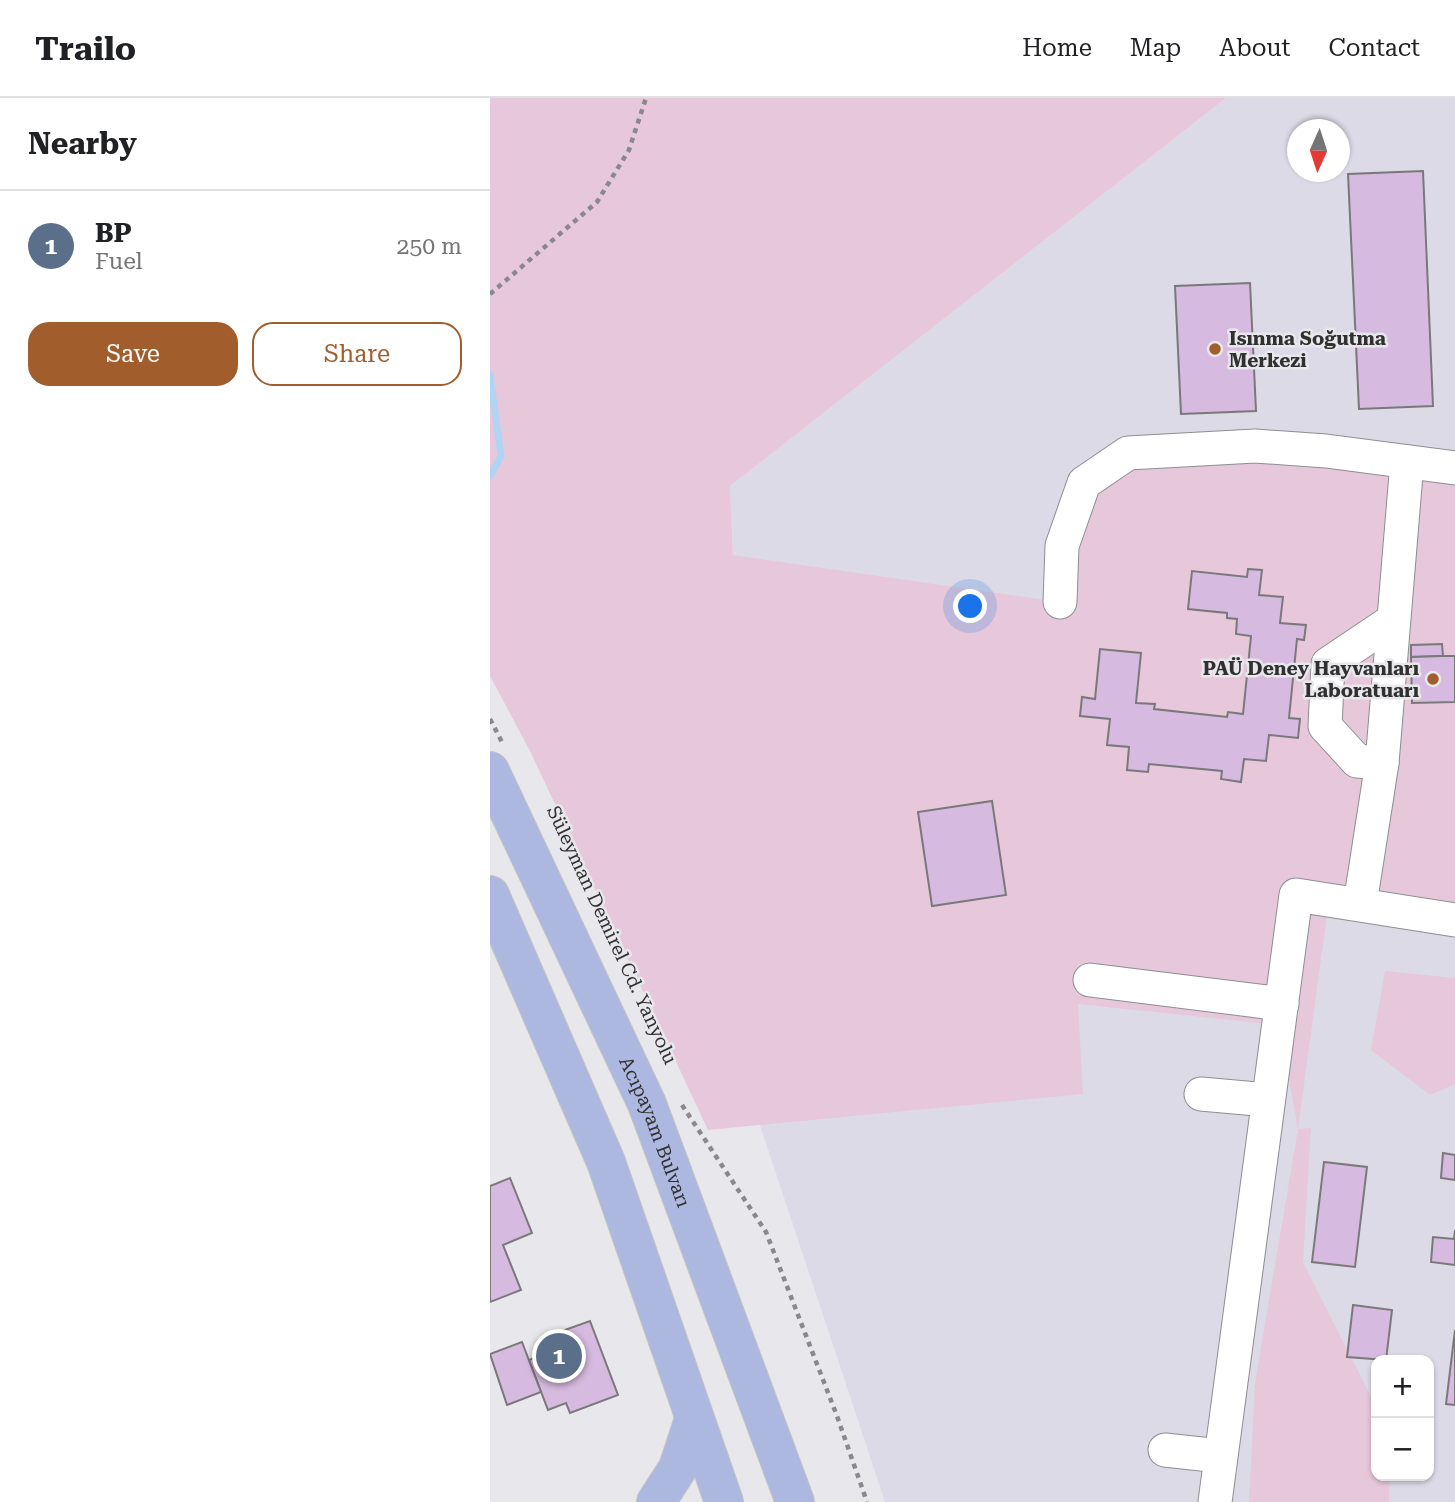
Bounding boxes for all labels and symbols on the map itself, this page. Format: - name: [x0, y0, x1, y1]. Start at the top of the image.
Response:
- north arrow: [1287, 119, 1350, 182]
- place label: Isınma Soğutma Merkezi: [1229, 327, 1386, 372]
- marker: Isınma Soğutma Merkezi: [1207, 341, 1223, 357]
- your location: [953, 589, 987, 623]
- place label: PAÜ Deney Hayvanları Laboratuarı: [1203, 657, 1419, 702]
- marker: PAÜ Deney Hayvanları Laboratuarı: [1425, 671, 1441, 687]
- street label: Süleyman Demirel Cd. Yanyolu: [542, 802, 682, 1068]
- street label: Acıpayam Bulvarı: [615, 1053, 696, 1210]
- pin: 1: [536, 1330, 582, 1382]

